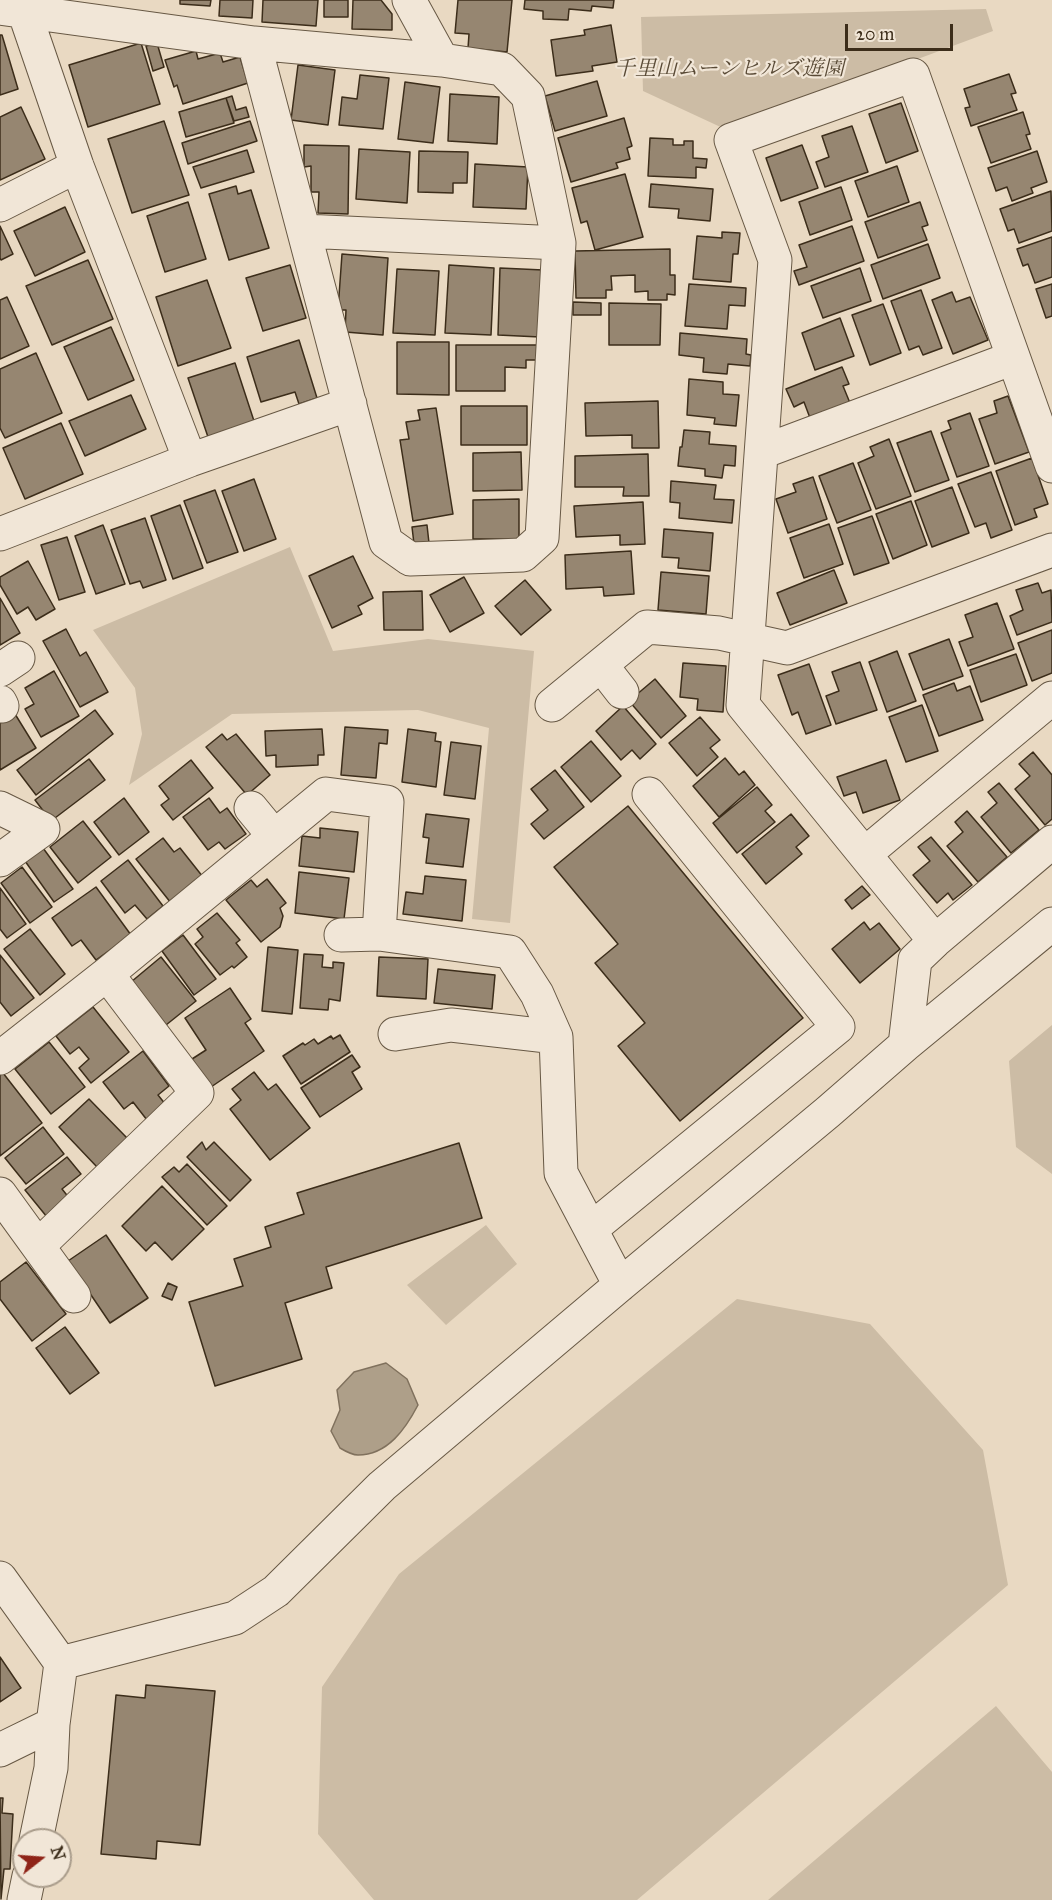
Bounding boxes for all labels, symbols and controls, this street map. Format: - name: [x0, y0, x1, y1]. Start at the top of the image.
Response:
- scale bar: [848, 12, 956, 50]
- text: 20 m: [856, 23, 894, 45]
- park label: 千里山ムーンヒルズ遊園: [614, 57, 844, 83]
- north arrow: [12, 1828, 72, 1888]
- text: N: [47, 1844, 69, 1862]

